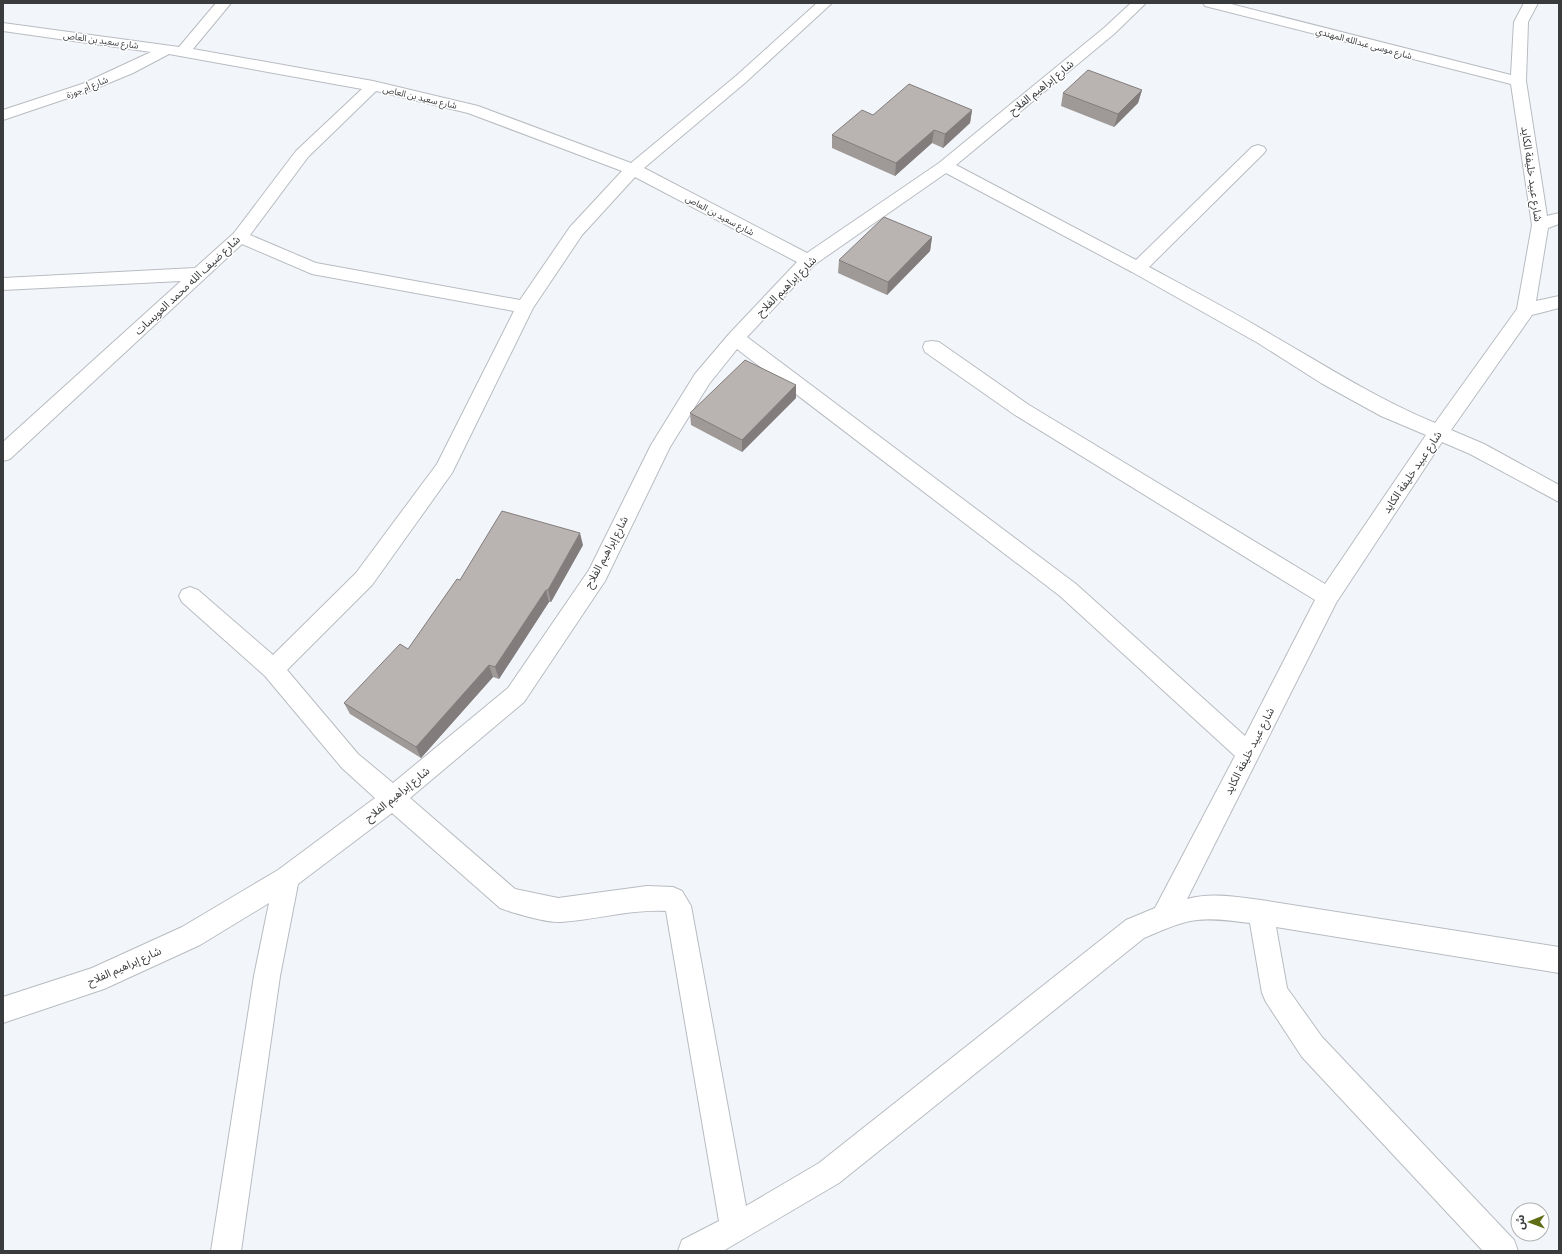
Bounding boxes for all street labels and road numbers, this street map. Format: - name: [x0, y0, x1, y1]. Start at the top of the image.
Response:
- street label: شارع موسى عبدالله المهتدي: [1314, 24, 1414, 63]
- street label: شارع سعيد بن العاص: [62, 28, 139, 53]
- street label: شارع إبراهيم الفلاح: [1005, 55, 1078, 119]
- street label: شارع أم جوزة: [64, 73, 110, 102]
- street label: شارع سعيد بن العاص: [381, 82, 458, 113]
- street label: شارع عبيد خليفة الكايد: [1517, 125, 1547, 223]
- street label: شارع سعيد بن العاص: [683, 191, 757, 239]
- street label: شارع ضيف الله محمد العويسات: [131, 231, 244, 338]
- street label: شارع إبراهيم الفلاح: [752, 252, 821, 321]
- street label: شارع عبيد خليفة الكايد: [1379, 427, 1446, 516]
- street label: شارع إبراهيم الفلاح: [580, 513, 633, 591]
- street label: شارع عبيد خليفة الكايد: [1220, 704, 1278, 797]
- street label: شارع إبراهيم الفلاح: [361, 762, 434, 826]
- street label: شارع إبراهيم الفلاح: [84, 942, 164, 990]

